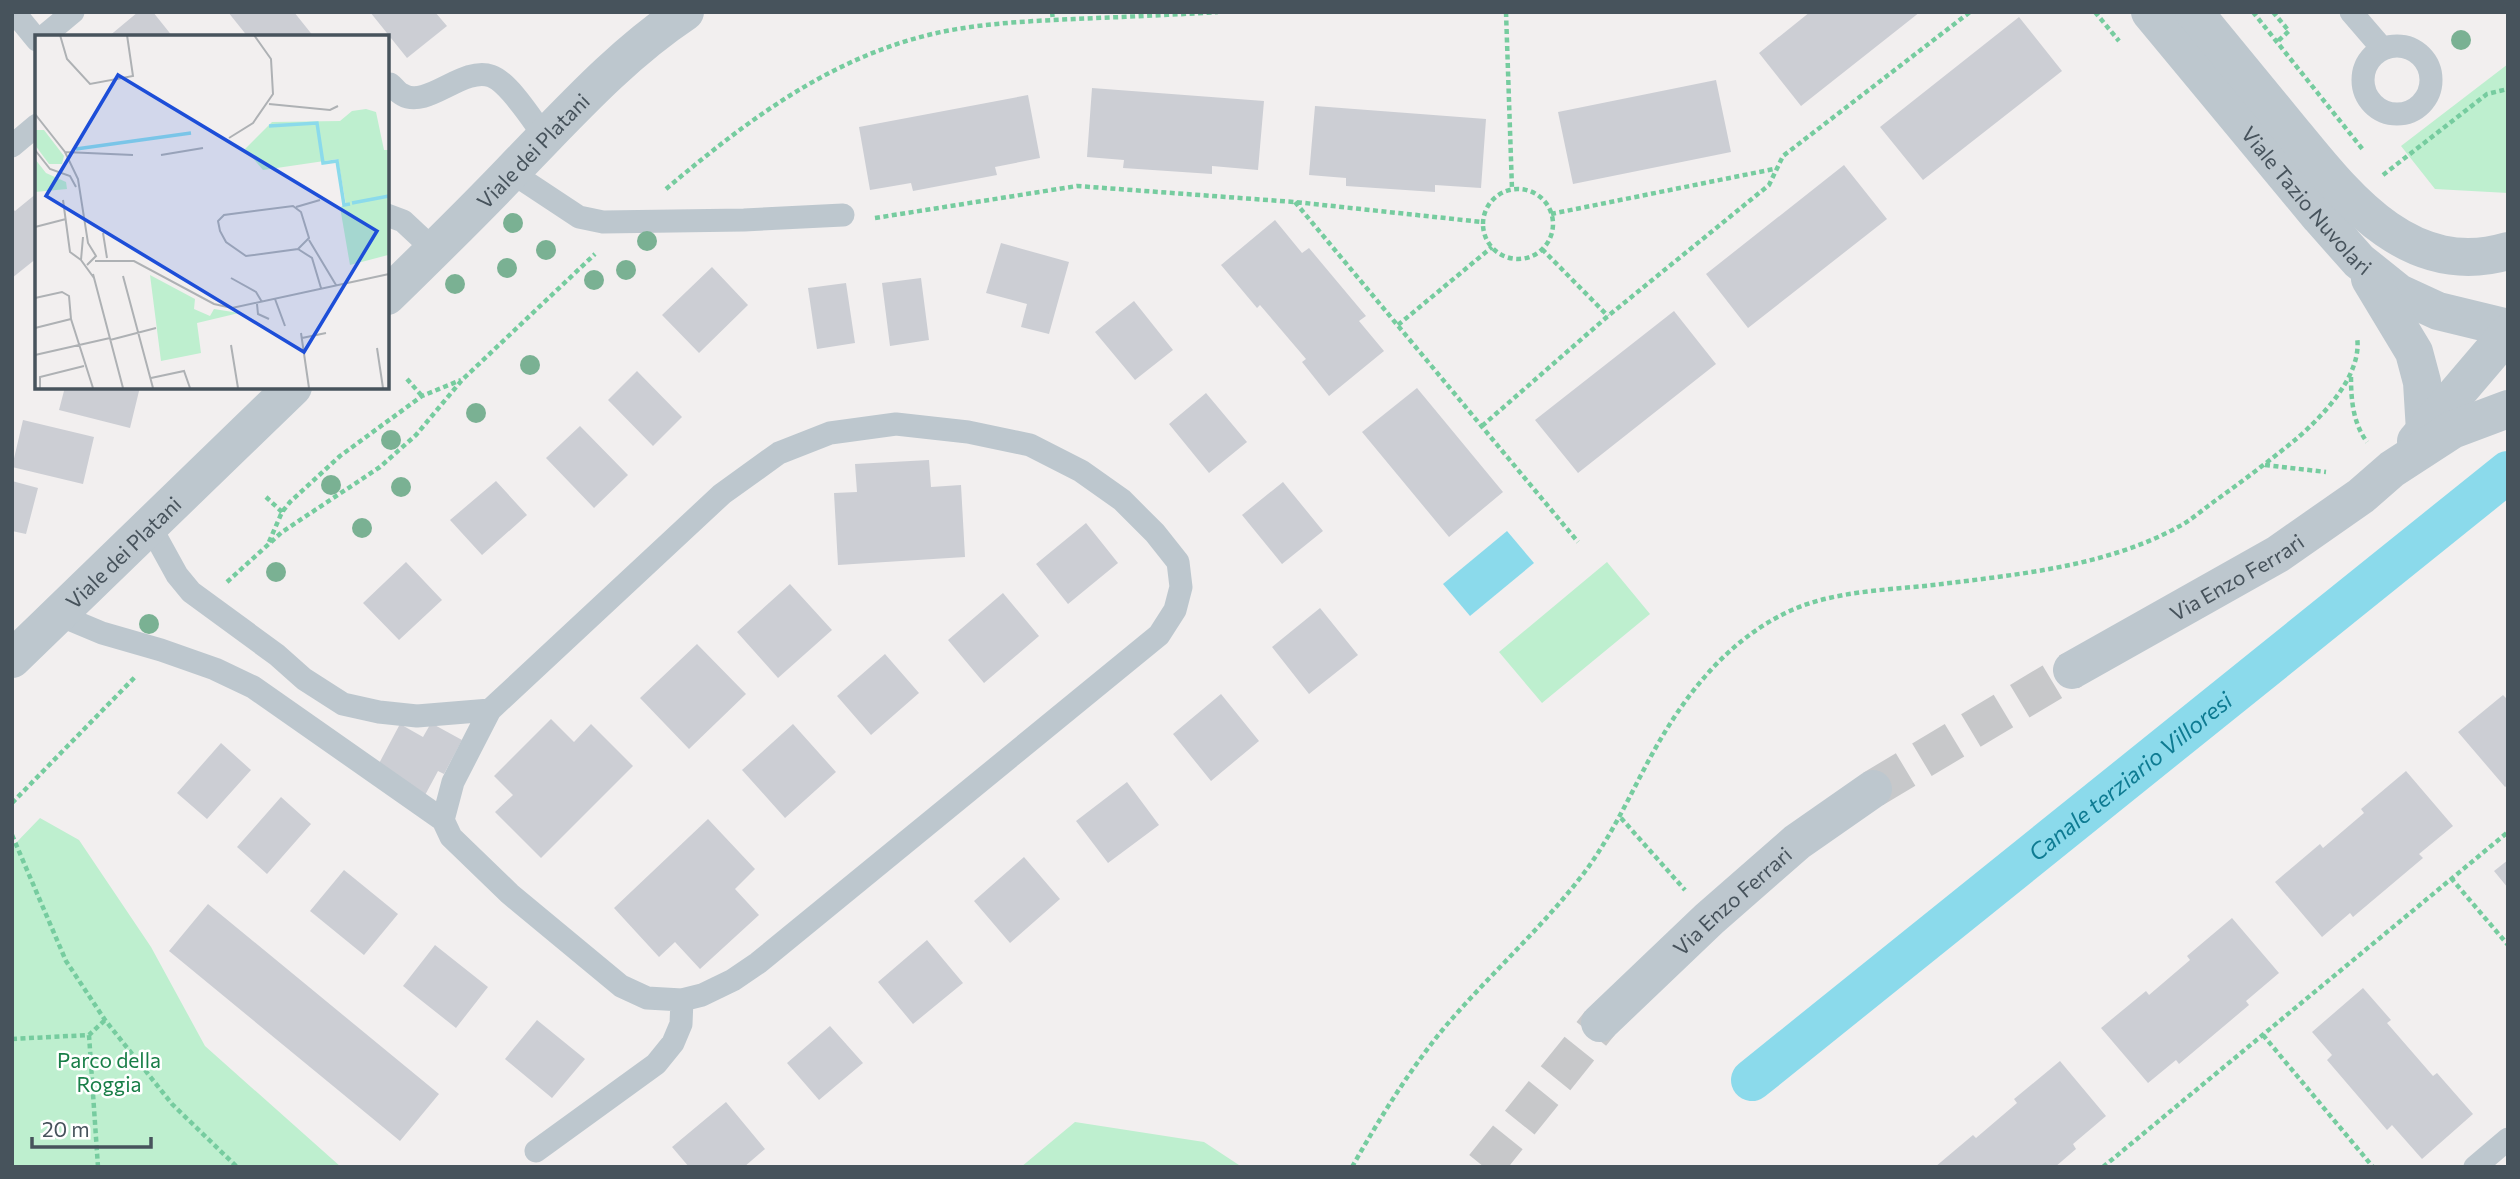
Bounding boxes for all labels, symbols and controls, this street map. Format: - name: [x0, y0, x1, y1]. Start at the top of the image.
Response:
- inset map: [35, 35, 388, 388]
- street label: Viale dei Platani: [471, 87, 594, 213]
- street label: Viale Tazio Nuvolari: [2237, 121, 2377, 279]
- street label: Viale dei Platani: [60, 491, 185, 613]
- street label: Via Enzo Ferrari: [2165, 528, 2308, 625]
- water label: Canale terziario Villoresi: [2023, 685, 2238, 866]
- street label: Via Enzo Ferrari: [1667, 841, 1796, 960]
- park label: Parco della Roggia: [57, 1047, 161, 1096]
- scale bar: [32, 1106, 150, 1150]
- text: 20 m: [42, 1116, 90, 1141]

